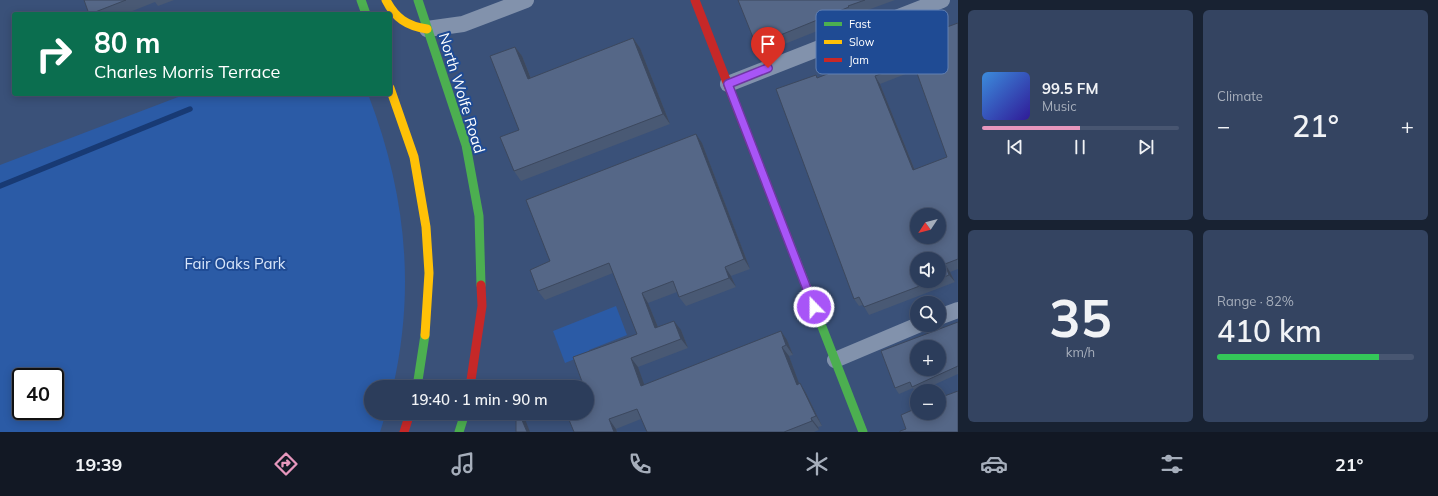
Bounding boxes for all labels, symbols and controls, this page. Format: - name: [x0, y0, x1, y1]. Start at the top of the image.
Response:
- legend: [816, 10, 948, 74]
- text: Fast: [849, 17, 871, 31]
- text: 80 m: [94, 25, 160, 60]
- pin: [751, 27, 785, 68]
- icon: right: [28, 28, 80, 80]
- street label: North Wolfe Road: [435, 30, 489, 156]
- icon: arrive: [757, 33, 779, 55]
- text: Slow: [849, 35, 875, 49]
- text: Jam: [849, 53, 869, 67]
- text: Charles Morris Terrace: [94, 60, 280, 83]
- text: 99.5 FM: [1042, 79, 1098, 98]
- text: Climate: [1217, 88, 1263, 104]
- text: Music: [1042, 98, 1077, 114]
- text: 21°: [1292, 107, 1339, 145]
- text: −: [1217, 112, 1230, 140]
- text: +: [1401, 112, 1414, 140]
- icon: previous: [1004, 136, 1026, 158]
- icon: pause: [1069, 136, 1091, 158]
- icon: next: [1135, 136, 1157, 158]
- north arrow: [910, 208, 946, 244]
- map controls: [910, 208, 946, 420]
- button: sound: [910, 252, 946, 288]
- park label: Fair Oaks Park: [184, 254, 286, 273]
- text: 35: [1049, 285, 1112, 350]
- position arrow: [793, 286, 835, 328]
- text: Range · 82%: [1217, 293, 1294, 309]
- button: search: [910, 296, 946, 332]
- text: 410 km: [1217, 312, 1322, 350]
- button: +: [910, 340, 946, 376]
- text: km/h: [1066, 344, 1095, 360]
- speed limit sign: 40: [12, 368, 64, 420]
- button: −: [910, 384, 946, 420]
- text: 19:40 · 1 min · 90 m: [410, 390, 548, 409]
- icon: directions: [272, 450, 300, 478]
- icon: music: [449, 450, 477, 478]
- icon: phone: [626, 450, 654, 478]
- icon: climate: [803, 450, 831, 478]
- icon: car: [980, 450, 1008, 478]
- icon: filters: [1158, 450, 1186, 478]
- text: 19:39: [75, 453, 122, 476]
- text: 21°: [1335, 453, 1363, 476]

